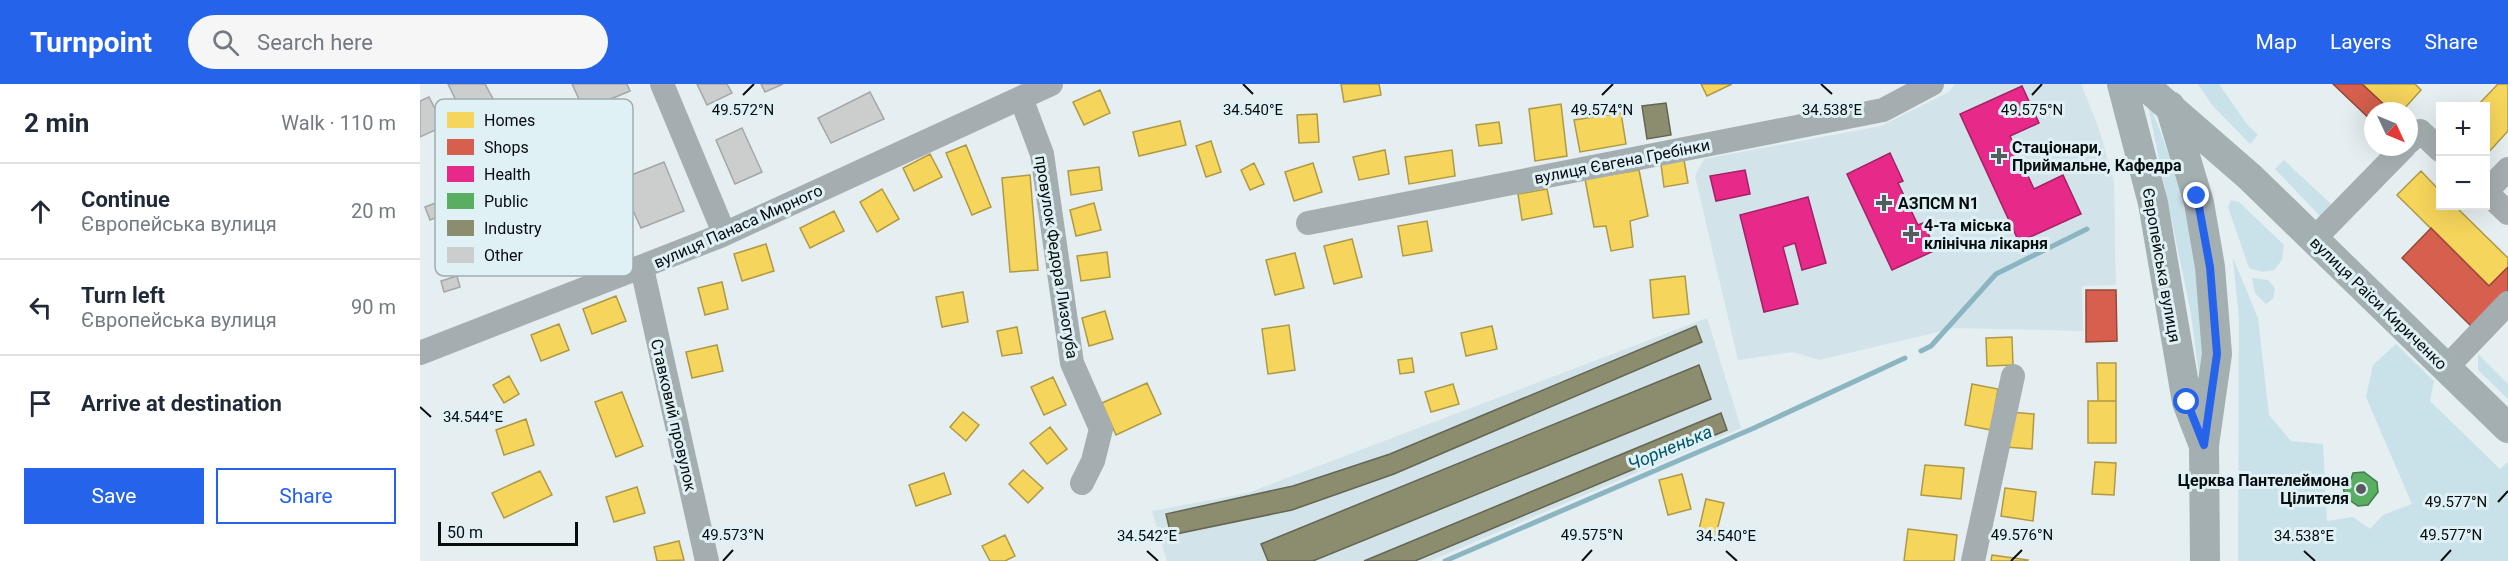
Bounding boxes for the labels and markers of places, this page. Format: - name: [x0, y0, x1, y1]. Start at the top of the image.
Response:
- place label: Стаціонари, Приймальне, Кафедра: [2012, 138, 2182, 175]
- marker: Стаціонари, Приймальне, Кафедра: [1990, 147, 2008, 165]
- marker: АЗПСМ N1: [1875, 194, 1893, 212]
- place label: АЗПСМ N1: [1898, 194, 1979, 213]
- place label: 4-та міська клінічна лікарня: [1924, 216, 2048, 253]
- marker: 4-та міська клінічна лікарня: [1902, 225, 1920, 243]
- place label: Церква Пантелеймона Цілителя: [2178, 471, 2349, 508]
- marker: Церква Пантелеймона Цілителя: [2354, 482, 2368, 496]

